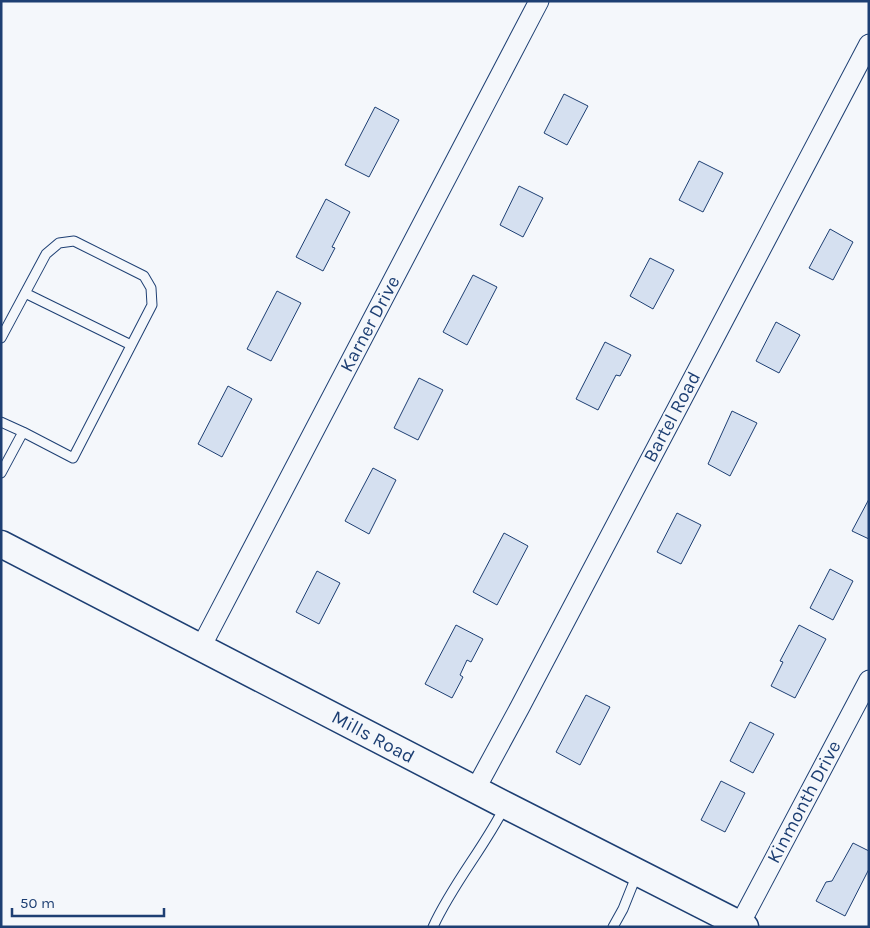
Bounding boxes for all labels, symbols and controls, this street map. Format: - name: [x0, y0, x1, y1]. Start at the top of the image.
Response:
- street label: Karner Drive: [335, 272, 405, 376]
- street label: Bartel Road: [639, 368, 705, 466]
- street label: Mills Road: [328, 706, 418, 768]
- street label: Kinmonth Drive: [762, 737, 846, 867]
- scale bar: [12, 886, 165, 918]
- text: 50 m: [20, 894, 55, 912]

